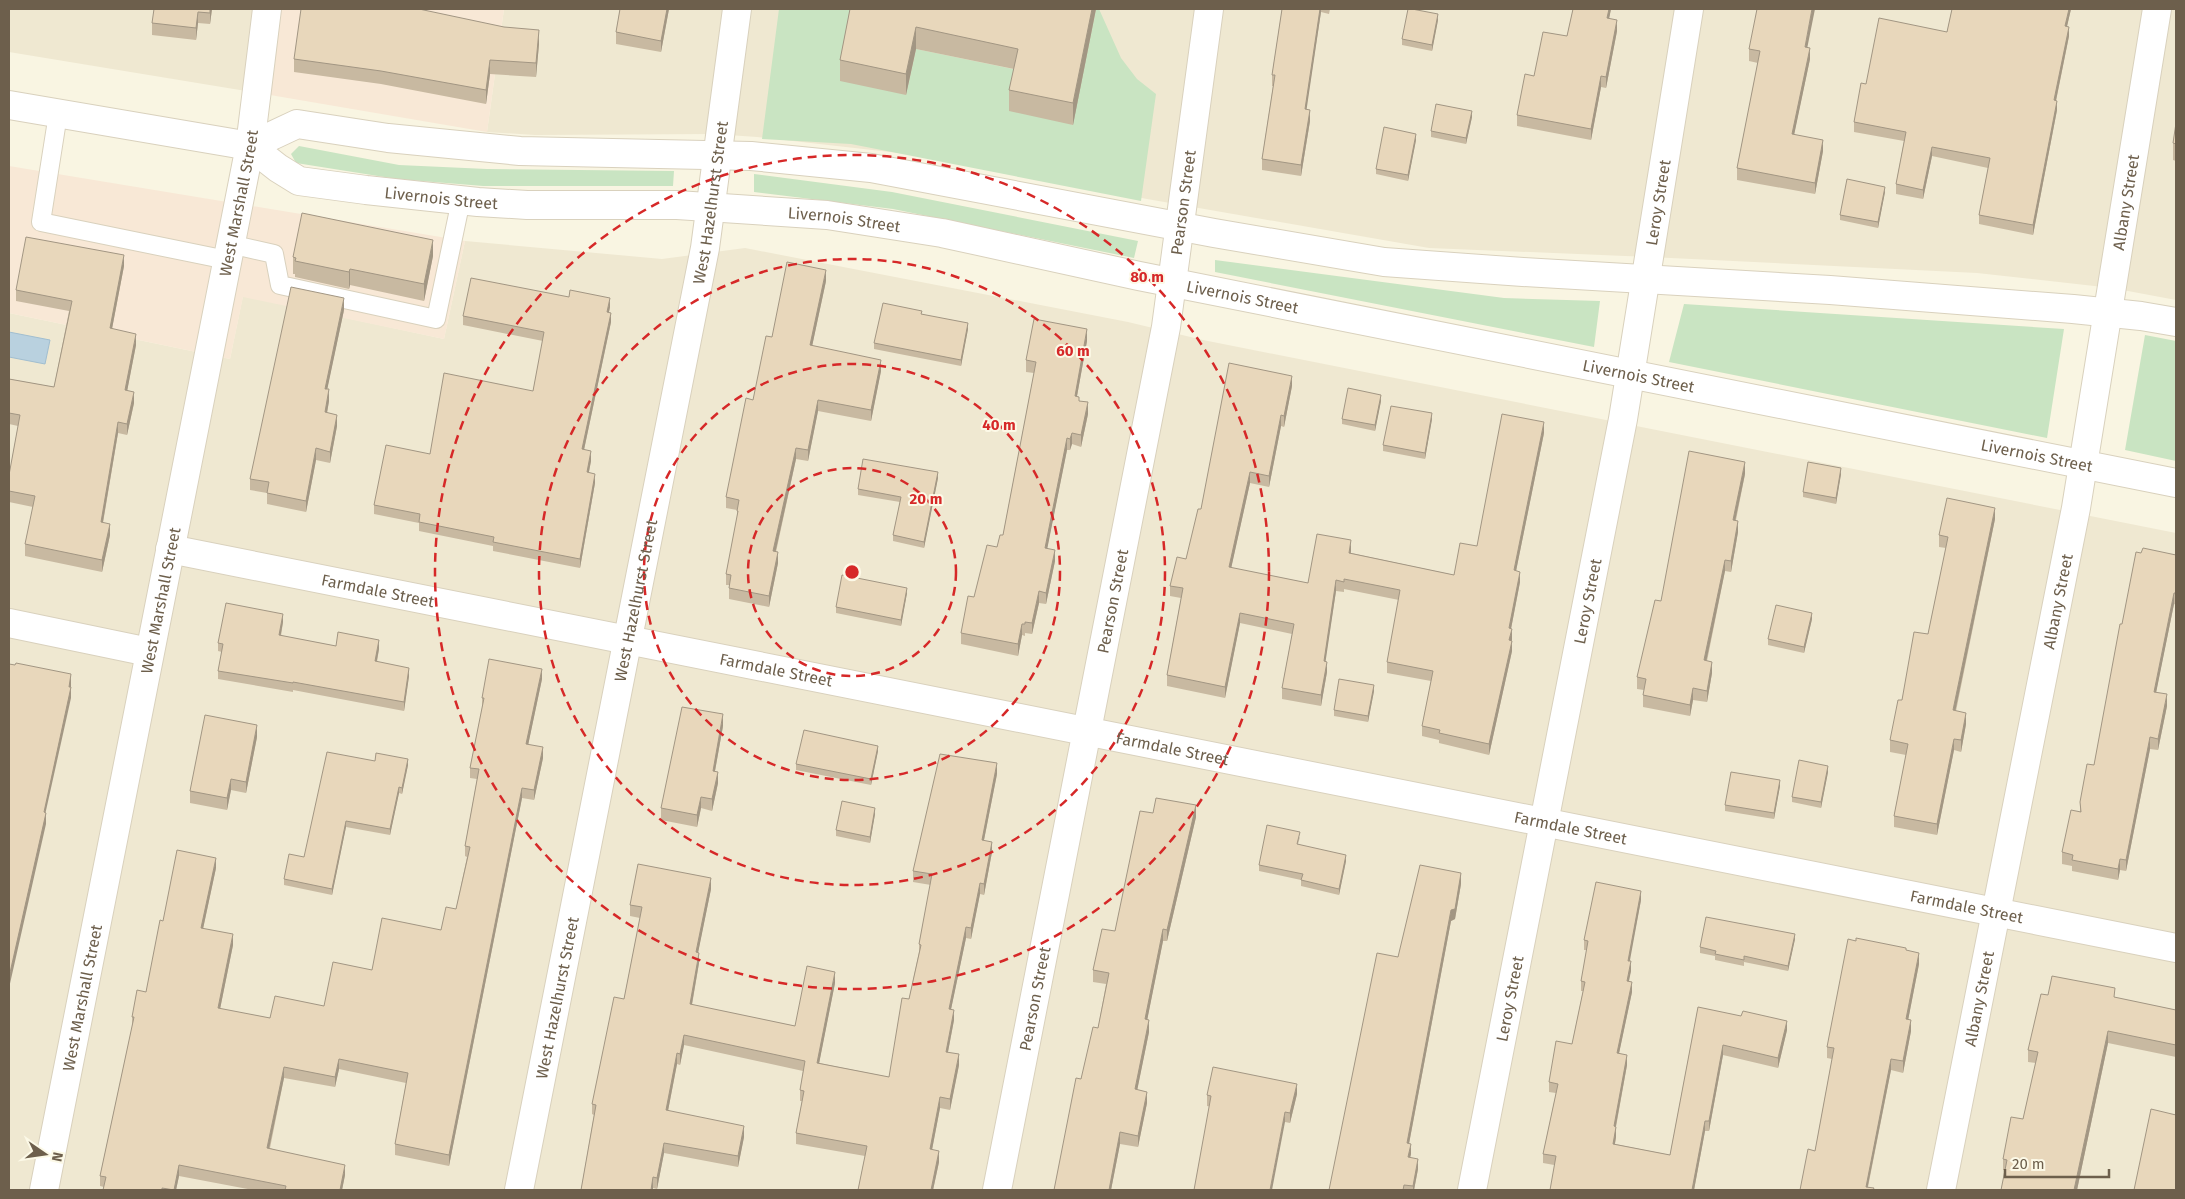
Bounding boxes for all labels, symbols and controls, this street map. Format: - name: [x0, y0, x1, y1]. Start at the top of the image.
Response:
- street label: West Hazelhurst Street: [689, 119, 732, 286]
- street label: West Marshall Street: [215, 128, 262, 278]
- street label: Pearson Street: [1167, 149, 1200, 256]
- street label: Albany Street: [2109, 153, 2143, 252]
- street label: Leroy Street: [1642, 158, 1675, 247]
- street label: Livernois Street: [384, 183, 499, 213]
- street label: Livernois Street: [787, 203, 902, 236]
- text: 80 m: [1130, 268, 1164, 286]
- street label: Livernois Street: [1185, 277, 1300, 318]
- text: 60 m: [1056, 342, 1090, 360]
- street label: Livernois Street: [1581, 356, 1696, 397]
- text: 40 m: [982, 416, 1016, 434]
- street label: Livernois Street: [1979, 435, 2095, 476]
- text: 20 m: [910, 490, 942, 508]
- street label: West Hazelhurst Street: [611, 518, 661, 683]
- street label: West Marshall Street: [137, 525, 185, 675]
- street label: Pearson Street: [1093, 547, 1132, 655]
- street label: Albany Street: [2039, 552, 2077, 651]
- street label: Leroy Street: [1570, 557, 1606, 646]
- centre of rings: [843, 563, 861, 581]
- street label: Farmdale Street: [320, 570, 436, 611]
- street label: Farmdale Street: [718, 650, 834, 691]
- street label: Farmdale Street: [1114, 728, 1231, 769]
- street label: Farmdale Street: [1512, 808, 1629, 849]
- street label: Farmdale Street: [1909, 886, 2025, 927]
- street label: West Hazelhurst Street: [532, 915, 583, 1081]
- street label: West Marshall Street: [59, 923, 106, 1073]
- street label: Pearson Street: [1015, 945, 1055, 1053]
- street label: Albany Street: [1961, 949, 1998, 1048]
- street label: Leroy Street: [1492, 954, 1528, 1043]
- north arrow: [20, 1129, 70, 1179]
- scale bar: [2005, 1146, 2109, 1178]
- text: N: [48, 1150, 67, 1163]
- text: 20 m: [2012, 1155, 2045, 1173]

